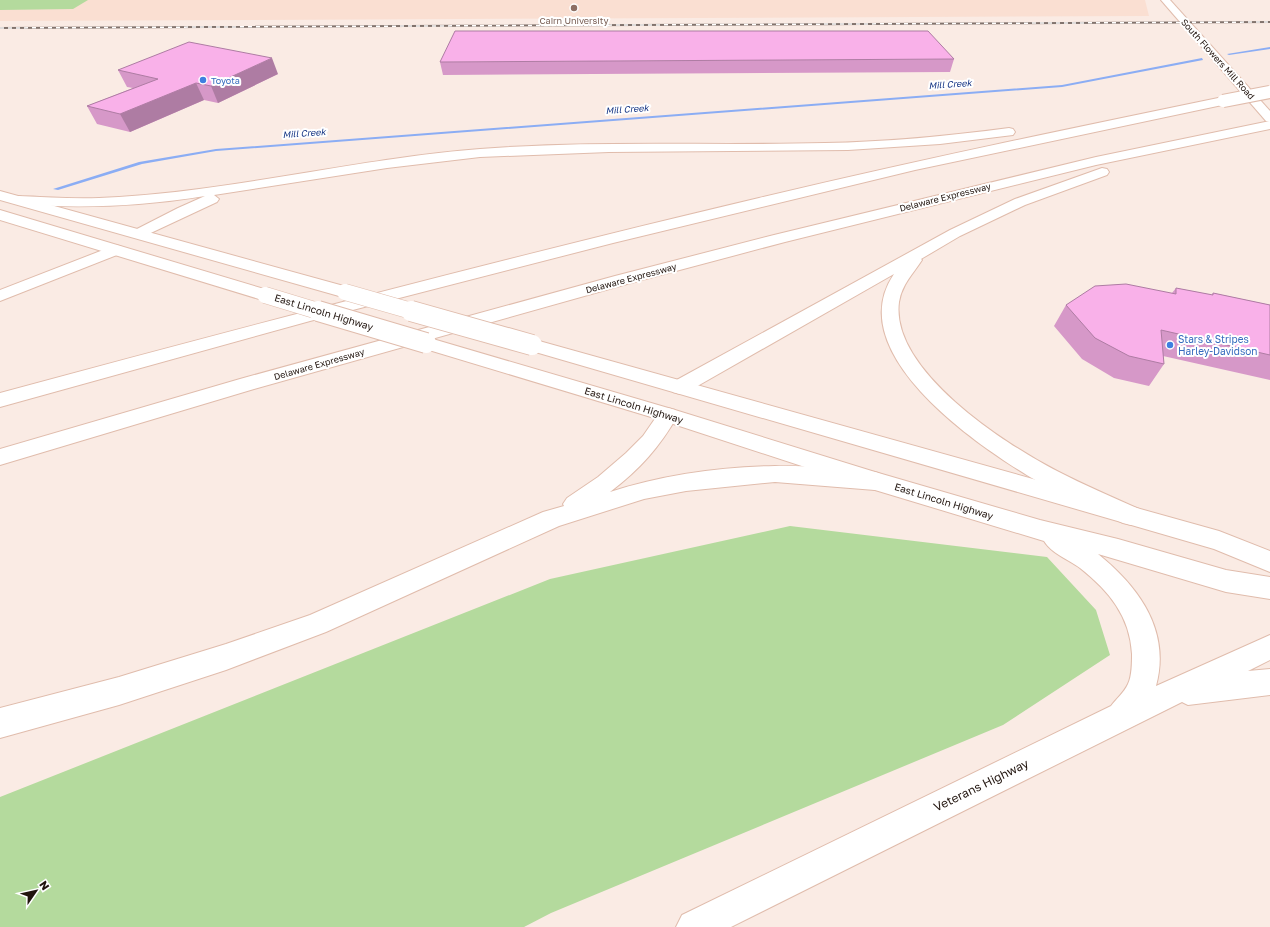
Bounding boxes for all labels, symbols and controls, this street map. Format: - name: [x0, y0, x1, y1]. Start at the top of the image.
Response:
- marker: Cairn University: [569, 3, 579, 13]
- place label: Cairn University: [539, 15, 609, 26]
- street label: South Flowers Mill Road: [1179, 16, 1257, 102]
- marker: Toyota: [198, 75, 208, 85]
- place label: Toyota: [211, 75, 240, 86]
- water label: Mill Creek: [928, 77, 973, 91]
- water label: Mill Creek: [605, 102, 650, 116]
- water label: Mill Creek: [282, 126, 327, 140]
- street label: Delaware Expressway: [898, 180, 992, 214]
- street label: Delaware Expressway: [584, 261, 678, 295]
- street label: East Lincoln Highway: [273, 291, 375, 333]
- place label: Stars & Stripes Harley-Davidson: [1178, 333, 1257, 357]
- marker: Stars & Stripes Harley-Davidson: [1165, 340, 1175, 350]
- street label: Delaware Expressway: [272, 346, 366, 382]
- street label: East Lincoln Highway: [583, 384, 685, 426]
- street label: East Lincoln Highway: [893, 480, 995, 522]
- street label: Veterans Highway: [931, 755, 1031, 815]
- north arrow: [16, 871, 56, 911]
- text: N: [37, 878, 52, 892]

